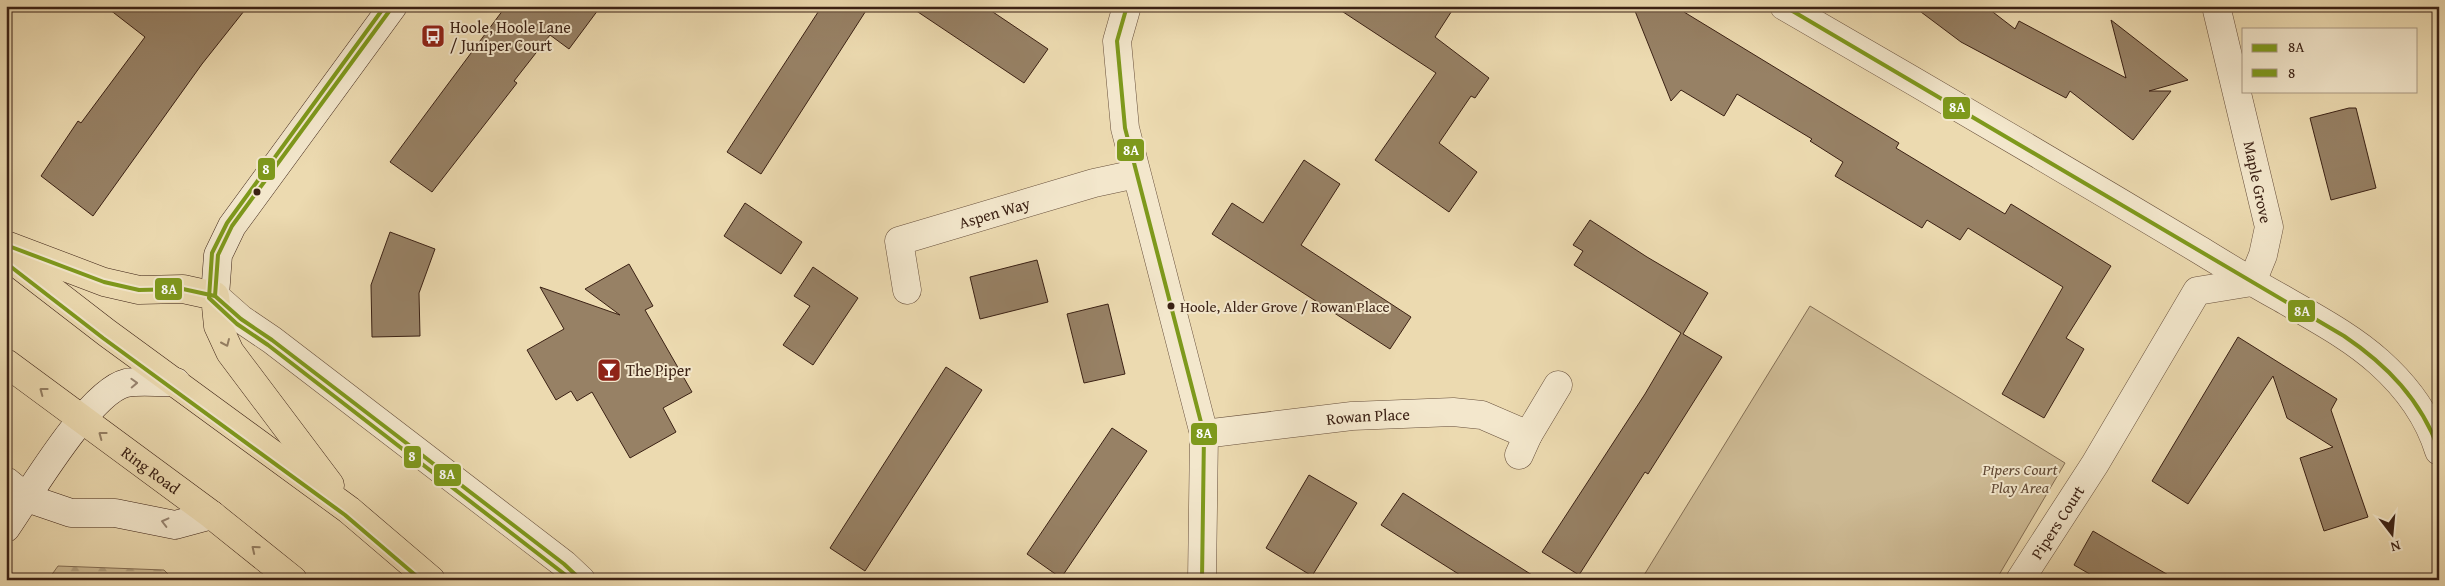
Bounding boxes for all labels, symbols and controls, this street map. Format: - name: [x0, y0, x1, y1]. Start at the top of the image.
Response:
- place label: Hoole, Hoole Lane / Juniper Court: [450, 15, 571, 57]
- bus stop icon: Hoole, Hoole Lane / Juniper Court: [420, 23, 446, 49]
- legend: [2242, 28, 2418, 92]
- text: 8A: [2288, 36, 2304, 57]
- text: 8: [2288, 62, 2295, 83]
- line badge: 8A: [1942, 96, 1971, 120]
- text: 8A: [1949, 97, 1965, 117]
- line badge: 8A: [1116, 138, 1145, 162]
- street label: Maple Grove: [2238, 139, 2278, 225]
- text: 8A: [1123, 140, 1139, 160]
- line badge: 8: [257, 157, 276, 181]
- text: 8: [262, 159, 270, 179]
- unlabelled marker: [252, 187, 262, 197]
- street label: Aspen Way: [956, 191, 1033, 235]
- line badge: 8A: [154, 277, 183, 301]
- text: 8A: [161, 279, 177, 299]
- place label: Hoole, Alder Grove / Rowan Place: [1180, 296, 1390, 317]
- line badge: 8A: [2287, 299, 2316, 323]
- marker: Hoole, Alder Grove / Rowan Place: [1166, 301, 1176, 311]
- text: 8A: [2294, 301, 2310, 321]
- one-way arrow: [219, 338, 230, 347]
- bar icon: The Piper: [596, 357, 622, 383]
- place label: The Piper: [626, 358, 691, 382]
- one-way arrow: [130, 378, 138, 389]
- one-way arrow: [39, 388, 49, 397]
- street label: Rowan Place: [1325, 402, 1410, 431]
- line badge: 8A: [1190, 422, 1218, 446]
- text: 8A: [1196, 423, 1212, 443]
- one-way arrow: [98, 432, 108, 441]
- street label: Ring Road: [116, 440, 186, 500]
- line badge: 8: [403, 445, 422, 469]
- text: 8: [408, 446, 416, 466]
- park label: Pipers Court Play Area: [1982, 457, 2058, 499]
- line badge: 8A: [433, 463, 462, 487]
- text: 8A: [439, 464, 455, 484]
- street label: Pipers Court: [2025, 480, 2090, 564]
- north arrow: [2368, 508, 2418, 558]
- one-way arrow: [160, 517, 169, 528]
- text: N: [2388, 536, 2403, 558]
- one-way arrow: [252, 547, 261, 555]

